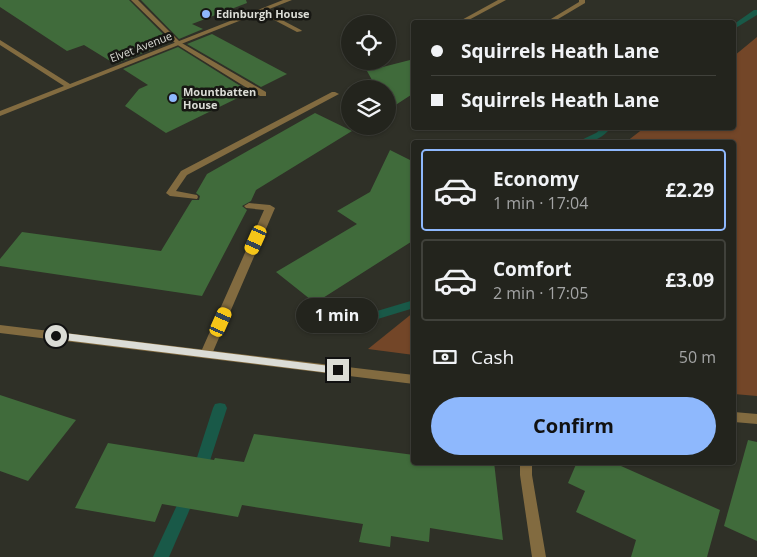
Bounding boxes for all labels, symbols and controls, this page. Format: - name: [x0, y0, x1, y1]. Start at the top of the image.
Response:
- place label: Edinburgh House: [216, 6, 310, 21]
- marker: Edinburgh House: [200, 8, 212, 20]
- map controls: [341, 15, 396, 135]
- button: locate: [341, 15, 396, 70]
- street label: Elvet Avenue: [107, 28, 174, 65]
- text: Squirrels Heath Lane: [461, 38, 659, 64]
- button: layers: [341, 80, 396, 135]
- place label: Mountbatten House: [183, 84, 256, 112]
- text: Squirrels Heath Lane: [461, 87, 659, 113]
- marker: Mountbatten House: [167, 92, 179, 104]
- text: Economy: [493, 166, 579, 192]
- icon: car: [433, 168, 478, 213]
- text: £2.29: [665, 177, 714, 203]
- text: 1 min · 17:04: [493, 192, 588, 214]
- car: [243, 223, 268, 257]
- text: Comfort: [493, 256, 572, 282]
- icon: car: [433, 258, 478, 303]
- text: £3.09: [665, 267, 714, 293]
- text: 2 min · 17:05: [493, 282, 588, 304]
- callout: 1 min: [297, 298, 379, 332]
- text: 1 min: [315, 304, 359, 326]
- car: [208, 305, 233, 339]
- route start: [45, 325, 67, 347]
- icon: cash: [431, 343, 459, 371]
- text: Cash: [471, 344, 514, 370]
- text: 50 m: [679, 346, 716, 368]
- route end: [327, 359, 349, 381]
- button: Confirm: [431, 397, 716, 455]

